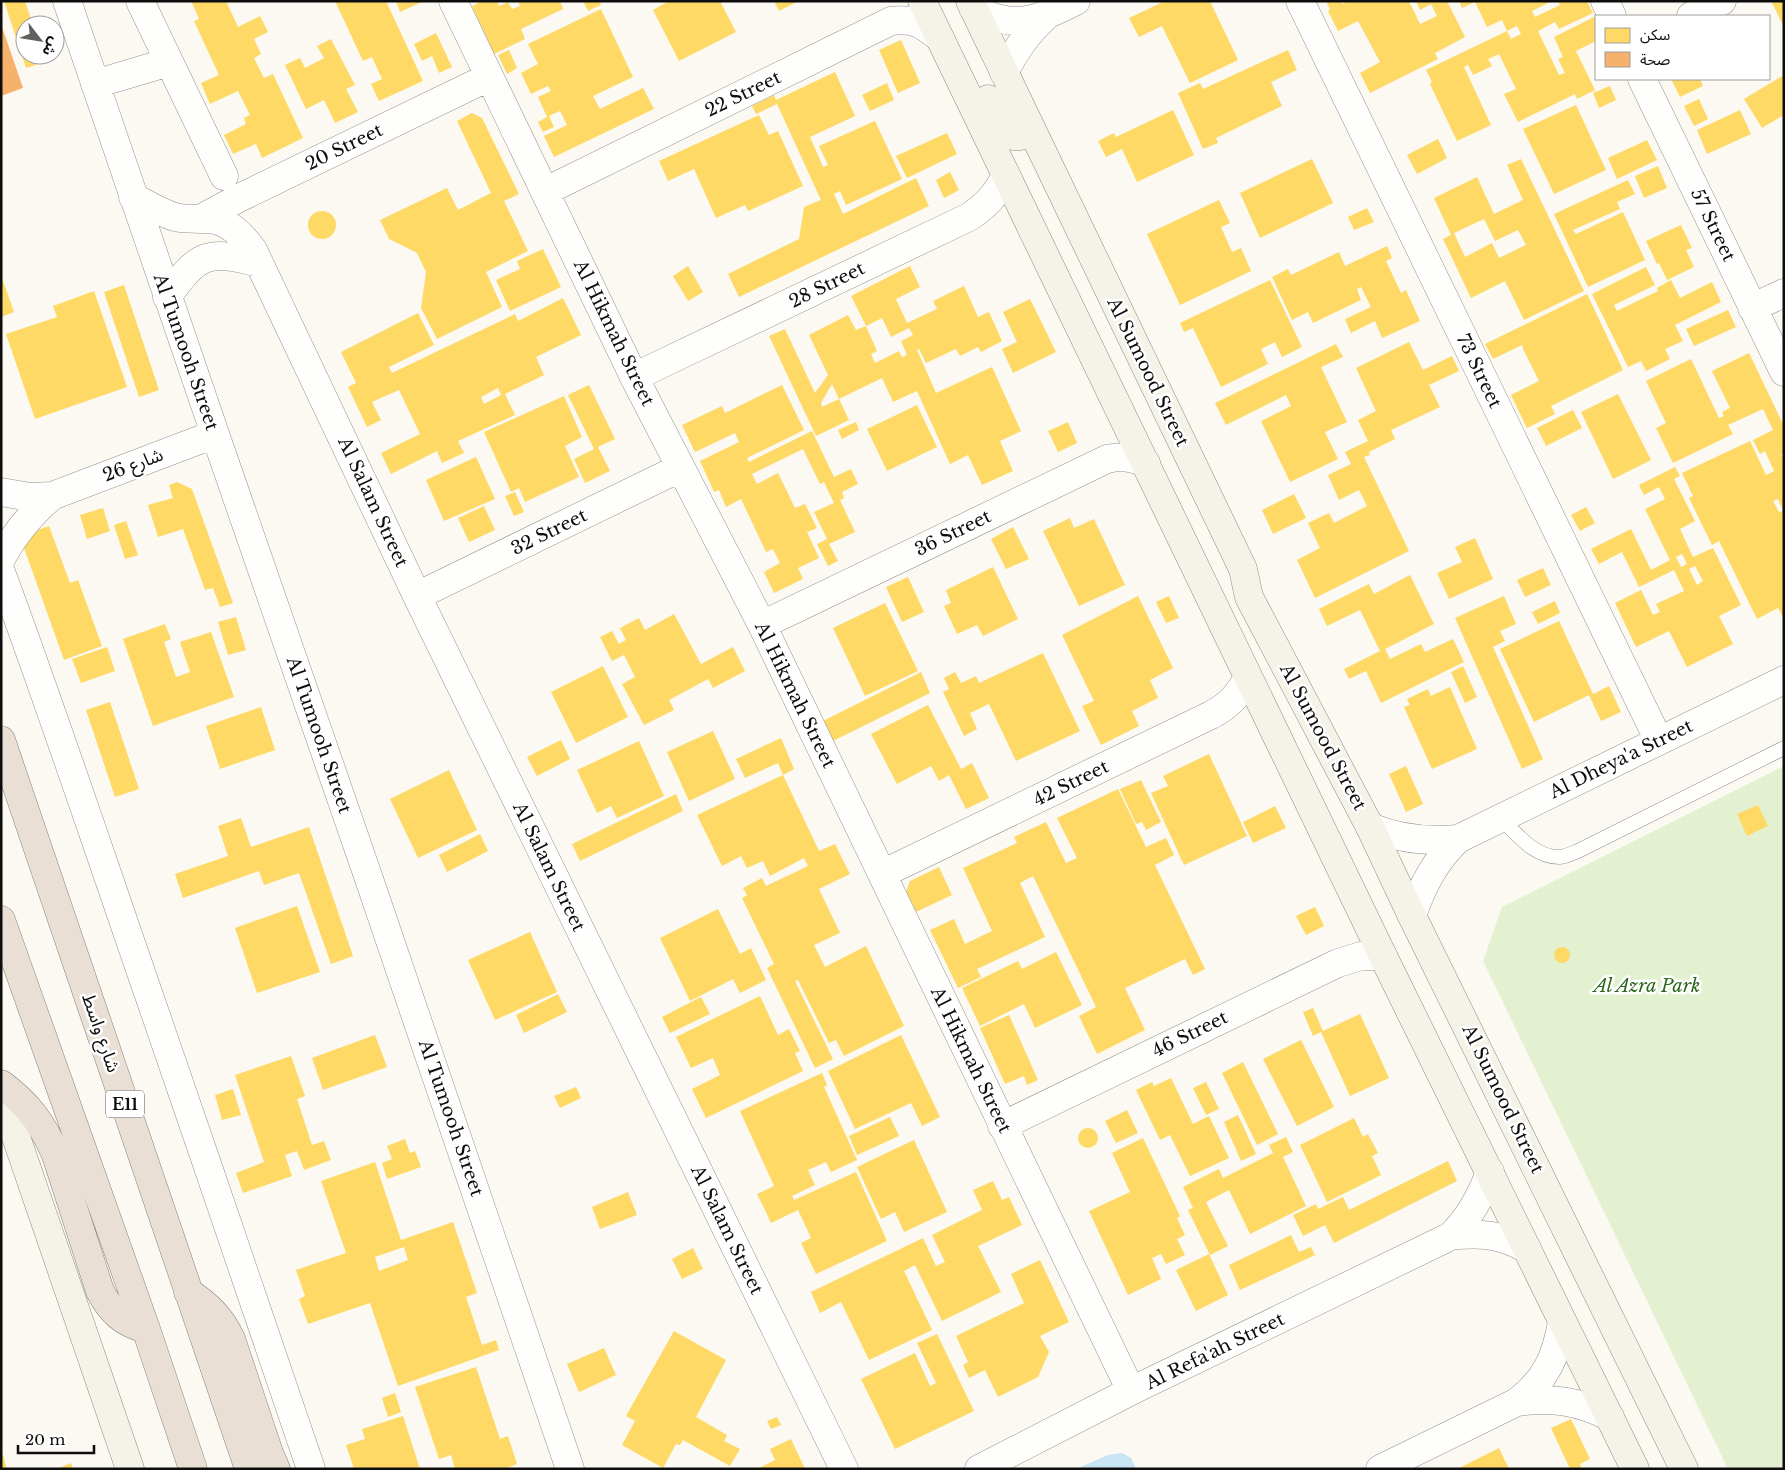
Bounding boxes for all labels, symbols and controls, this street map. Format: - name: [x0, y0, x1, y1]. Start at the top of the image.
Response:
- north arrow: [15, 15, 65, 65]
- legend: [1595, 15, 1770, 80]
- text: سكن: [1640, 25, 1671, 44]
- text: ش: [38, 34, 64, 60]
- text: صحة: [1640, 50, 1670, 69]
- street label: 22 Street: [702, 66, 785, 122]
- street label: 20 Street: [302, 119, 386, 175]
- street label: 57 Street: [1686, 185, 1740, 265]
- street label: Al Hikmah Street: [569, 255, 659, 410]
- street label: 28 Street: [786, 257, 869, 313]
- street label: Al Tumooh Street: [149, 270, 223, 433]
- street label: Al Sumood Street: [1102, 293, 1194, 450]
- street label: 73 Street: [1452, 330, 1506, 412]
- street label: Al Salam Street: [333, 433, 413, 571]
- street label: شارع 26: [100, 443, 167, 489]
- street label: 32 Street: [508, 504, 591, 560]
- street label: 36 Street: [911, 505, 995, 561]
- street label: Al Hikmah Street: [750, 617, 840, 772]
- street label: Al Tumooh Street: [282, 653, 356, 816]
- street label: Al Sumood Street: [1275, 659, 1371, 814]
- street label: Al Dheya'a Street: [1545, 715, 1696, 804]
- street label: 42 Street: [1030, 755, 1112, 811]
- street label: Al Salam Street: [508, 798, 590, 935]
- park label: Al Azra Park: [1592, 975, 1700, 997]
- street label: Al Hikmah Street: [926, 982, 1016, 1137]
- street label: شارع واسط: [74, 991, 125, 1076]
- street label: 46 Street: [1149, 1006, 1232, 1062]
- street label: Al Sumood Street: [1457, 1020, 1549, 1177]
- street label: Al Tumooh Street: [414, 1036, 488, 1199]
- road number: E11: [106, 1090, 144, 1118]
- street label: Al Salam Street: [686, 1161, 768, 1298]
- street label: Al Refa'ah Street: [1141, 1308, 1288, 1395]
- scale bar: [18, 1422, 94, 1454]
- text: 20 m: [25, 1430, 65, 1449]

